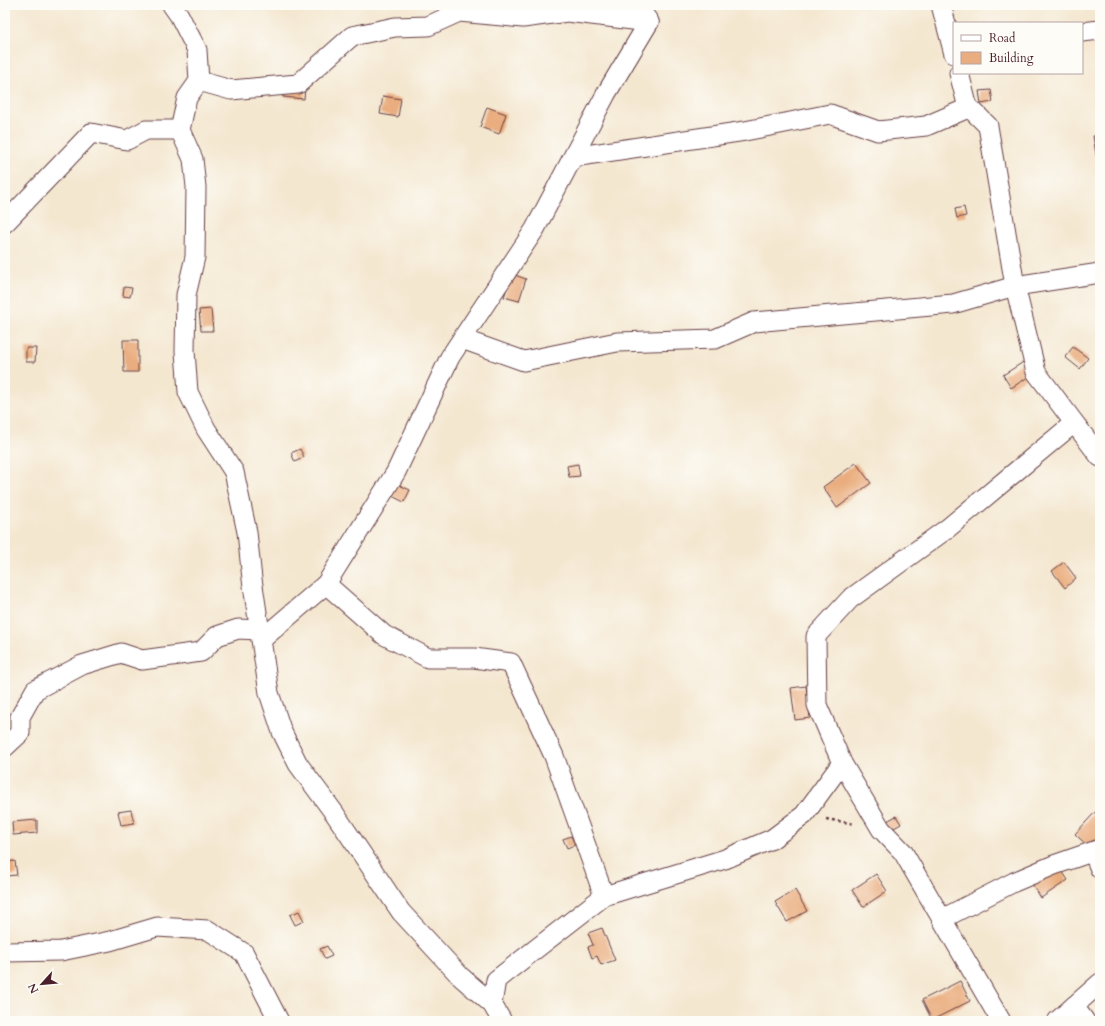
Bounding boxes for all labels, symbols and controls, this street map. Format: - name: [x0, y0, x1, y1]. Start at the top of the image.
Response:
- legend: [953, 22, 1083, 74]
- text: Road: [989, 30, 1016, 46]
- text: Building: [989, 50, 1034, 66]
- north arrow: [22, 964, 62, 1004]
- text: N: [24, 980, 42, 996]

